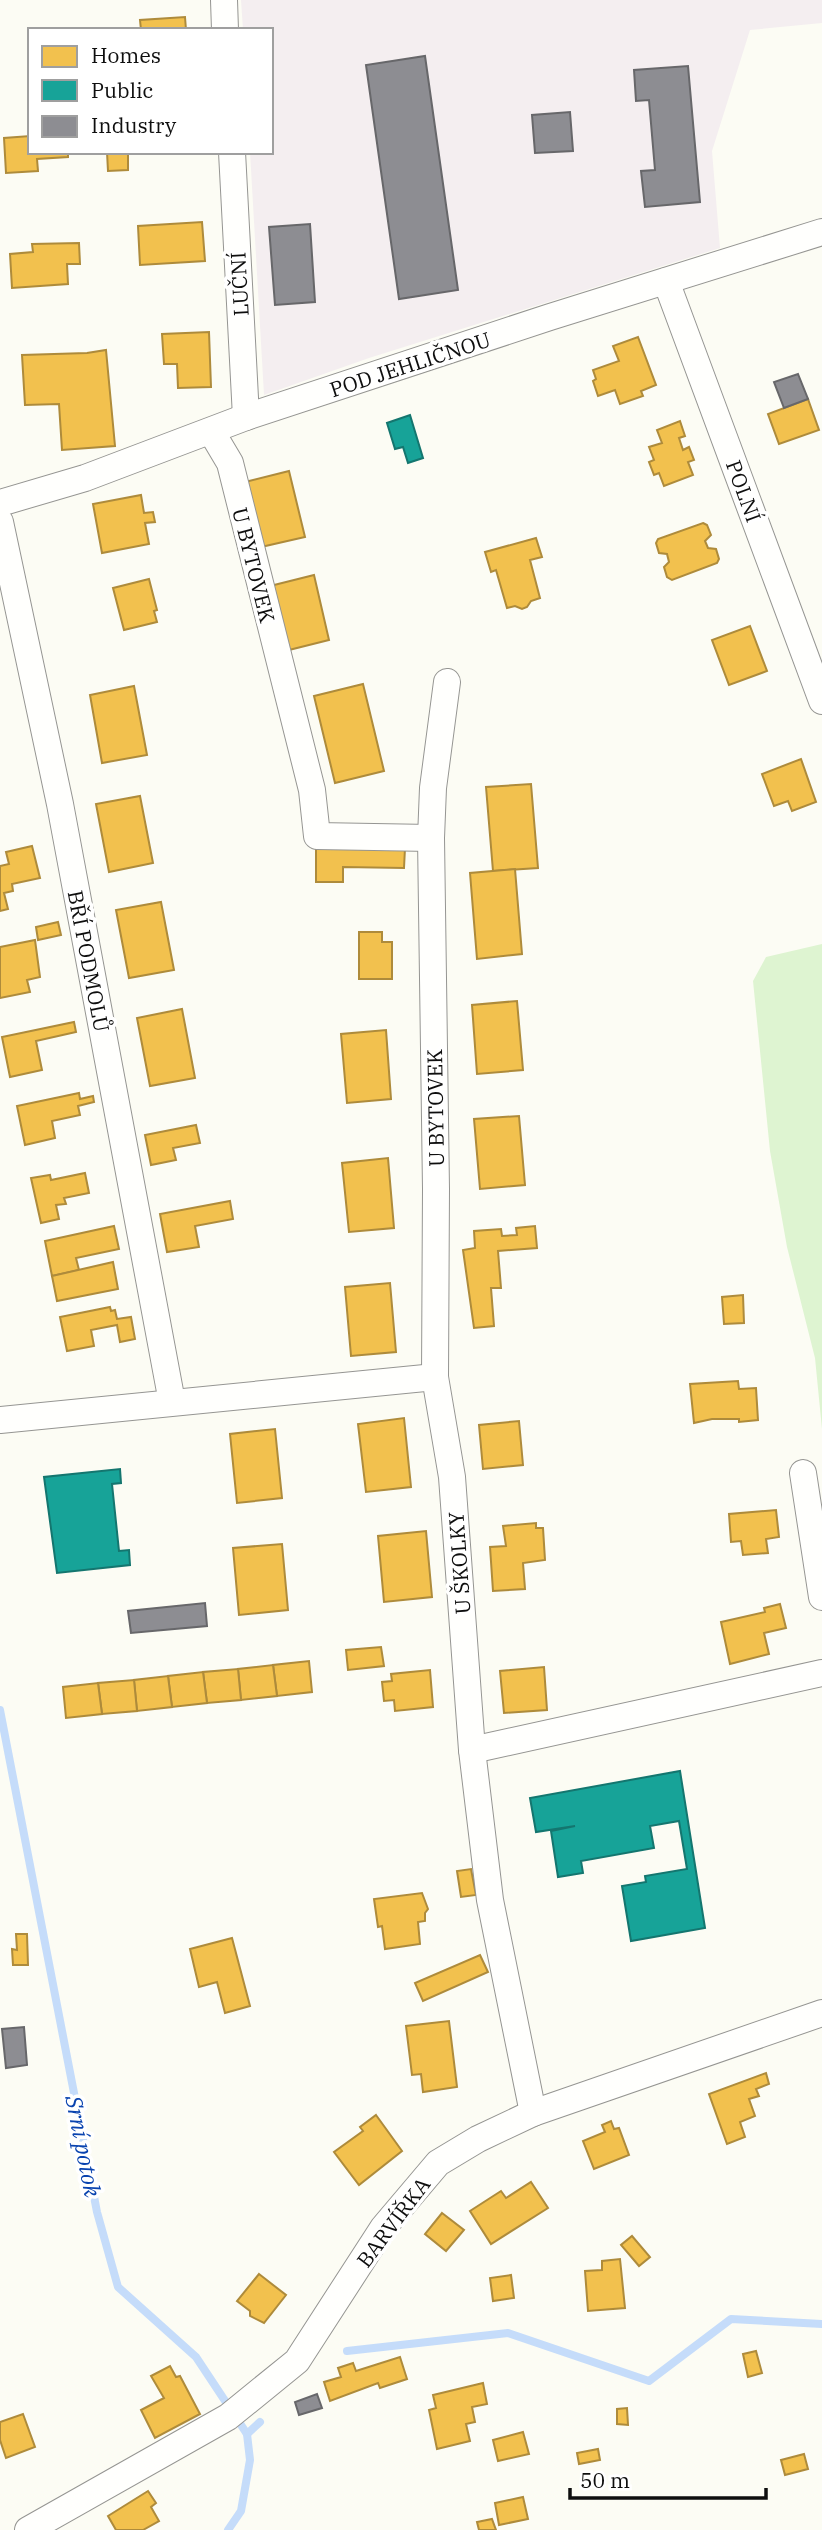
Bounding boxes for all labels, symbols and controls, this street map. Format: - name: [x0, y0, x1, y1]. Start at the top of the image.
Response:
- legend: [28, 28, 273, 154]
- text: Homes: [91, 41, 161, 69]
- text: Public: [91, 76, 153, 104]
- text: Industry: [91, 111, 177, 139]
- street label: LUČNÍ: [223, 251, 255, 317]
- street label: POD JEHLIČNOU: [326, 325, 494, 403]
- street label: POLNÍ: [720, 456, 768, 526]
- street label: U BYTOVEK: [226, 504, 282, 626]
- street label: BŘÍ PODMOLŮ: [62, 888, 116, 1034]
- street label: U BYTOVEK: [420, 1049, 450, 1167]
- street label: U ŠKOLKY: [441, 1511, 477, 1615]
- water label: Srní potok: [59, 2092, 109, 2200]
- street label: BARVÍŘKA: [350, 2171, 436, 2273]
- scale bar: [570, 2456, 766, 2500]
- text: 50 m: [580, 2466, 630, 2494]

